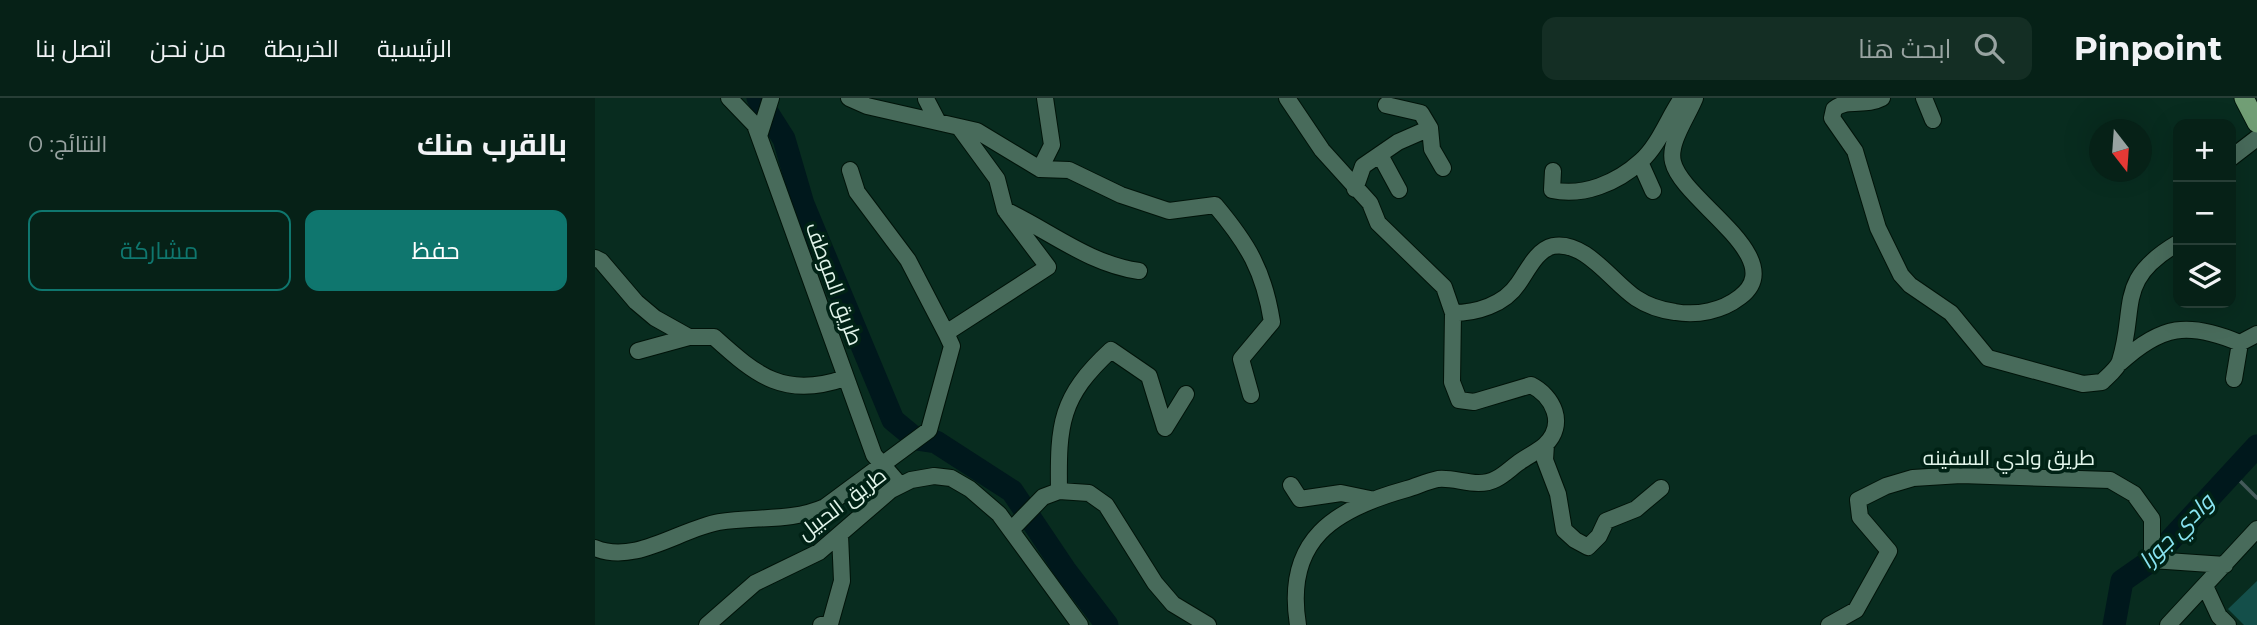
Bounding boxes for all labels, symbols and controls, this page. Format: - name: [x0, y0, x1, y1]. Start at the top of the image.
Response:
- search box: [1542, 17, 2032, 80]
- text: Pinpoint: [2074, 28, 2222, 68]
- icon: search: [1970, 29, 2008, 67]
- text: ابحث هنا: [1858, 33, 1952, 65]
- text: اتصل بنا: [35, 34, 112, 63]
- text: من نحن: [150, 34, 226, 63]
- text: الخريطة: [264, 34, 339, 63]
- text: الرئيسية: [377, 34, 452, 63]
- north arrow: [2089, 119, 2152, 182]
- map controls: [2173, 119, 2236, 308]
- button: +: [2173, 119, 2236, 182]
- text: بالقرب منك: [417, 126, 567, 163]
- text: النتائج: 0: [28, 130, 108, 158]
- button: −: [2173, 182, 2236, 245]
- button: مشاركة: [28, 210, 291, 291]
- button: حفظ: [305, 210, 567, 291]
- street label: طريق الموطف: [800, 219, 868, 349]
- button: layers: [2173, 245, 2236, 308]
- street label: طريق وادي السفينه: [1923, 445, 2095, 474]
- street label: طريق الحبيل: [792, 462, 892, 546]
- water label: وادي جورا: [2133, 487, 2223, 577]

